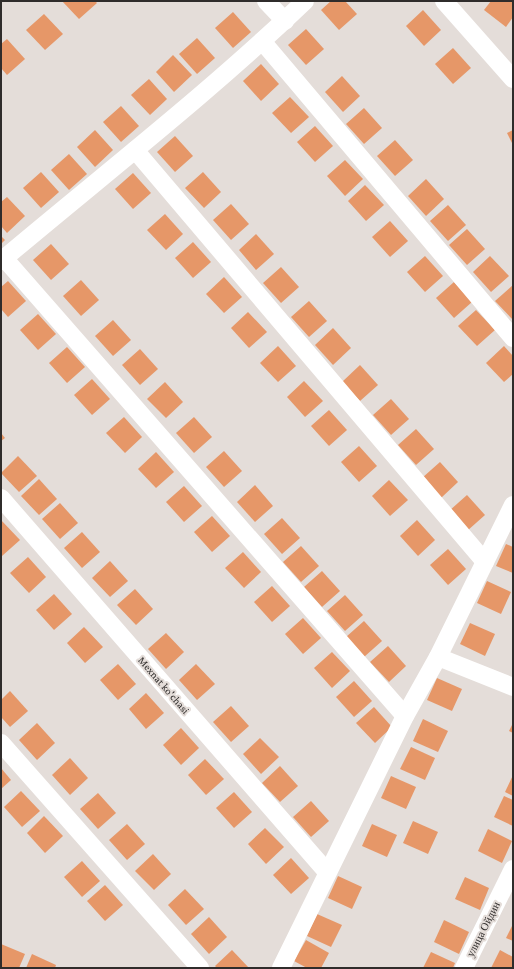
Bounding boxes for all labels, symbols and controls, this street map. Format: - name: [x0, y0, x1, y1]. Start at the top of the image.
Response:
- street label: Mexnat ko'chasi: [136, 654, 192, 716]
- street label: улица Ойдин: [464, 899, 502, 959]

